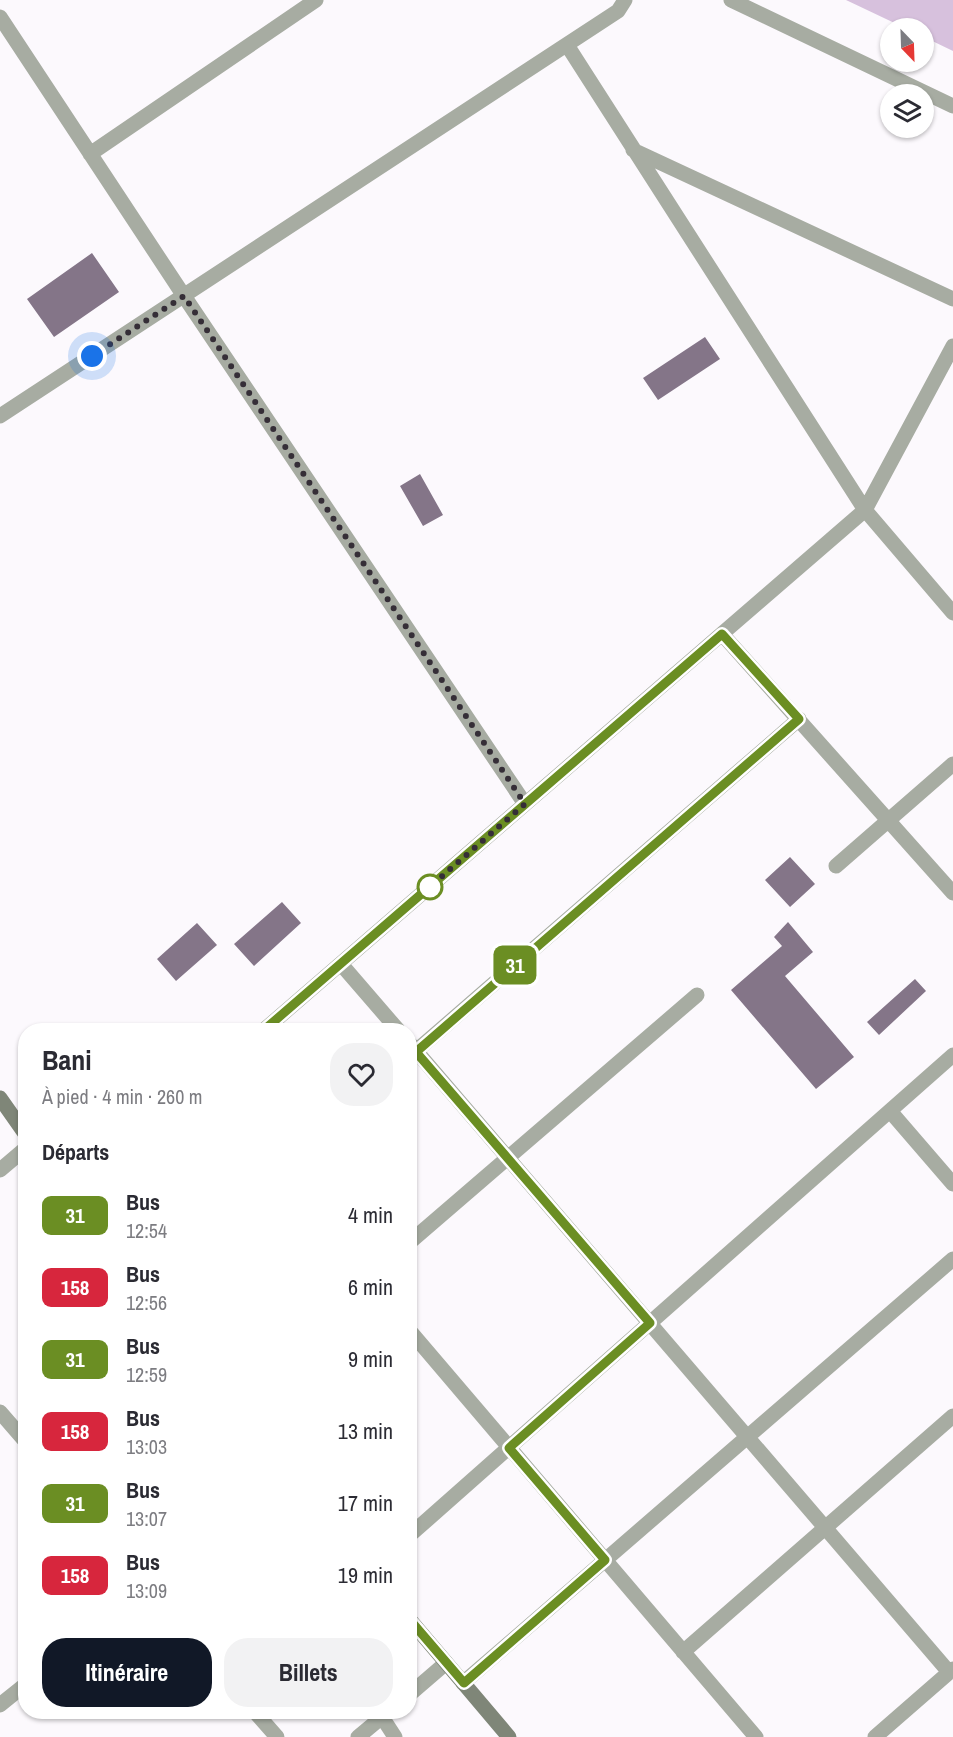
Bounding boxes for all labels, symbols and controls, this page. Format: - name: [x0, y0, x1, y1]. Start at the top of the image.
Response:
- north arrow: [880, 18, 934, 72]
- map controls: [880, 18, 934, 138]
- button: layers: [880, 84, 934, 138]
- your location: [77, 341, 107, 371]
- unlabelled marker: [417, 874, 443, 900]
- line badge: 31: [488, 946, 542, 984]
- text: 31: [505, 951, 525, 980]
- text: Bani: [42, 1041, 92, 1079]
- button: heart: [330, 1043, 393, 1106]
- text: À pied · 4 min · 260 m: [42, 1083, 202, 1110]
- text: Départs: [42, 1137, 109, 1167]
- text: Bus: [126, 1187, 160, 1217]
- text: 4 min: [348, 1200, 393, 1230]
- text: 31: [65, 1201, 85, 1230]
- text: 12:54: [126, 1217, 167, 1244]
- text: Bus: [126, 1259, 160, 1289]
- text: 6 min: [348, 1272, 393, 1302]
- text: 158: [61, 1273, 89, 1302]
- text: 12:56: [126, 1289, 167, 1316]
- text: Bus: [126, 1331, 160, 1361]
- text: 9 min: [348, 1344, 393, 1374]
- text: 31: [65, 1345, 85, 1374]
- text: 12:59: [126, 1361, 167, 1388]
- text: Bus: [126, 1403, 160, 1433]
- text: 13 min: [338, 1416, 393, 1446]
- text: 158: [61, 1417, 89, 1446]
- text: 13:03: [126, 1433, 167, 1460]
- text: Bus: [126, 1475, 160, 1505]
- text: 17 min: [338, 1488, 393, 1518]
- text: 31: [65, 1489, 85, 1518]
- text: 13:07: [126, 1505, 167, 1532]
- text: Bus: [126, 1547, 160, 1577]
- text: 19 min: [338, 1560, 393, 1590]
- text: 158: [61, 1561, 89, 1590]
- text: 13:09: [126, 1577, 167, 1604]
- button: Itinéraire: [42, 1638, 212, 1707]
- button: Billets: [224, 1638, 393, 1707]

